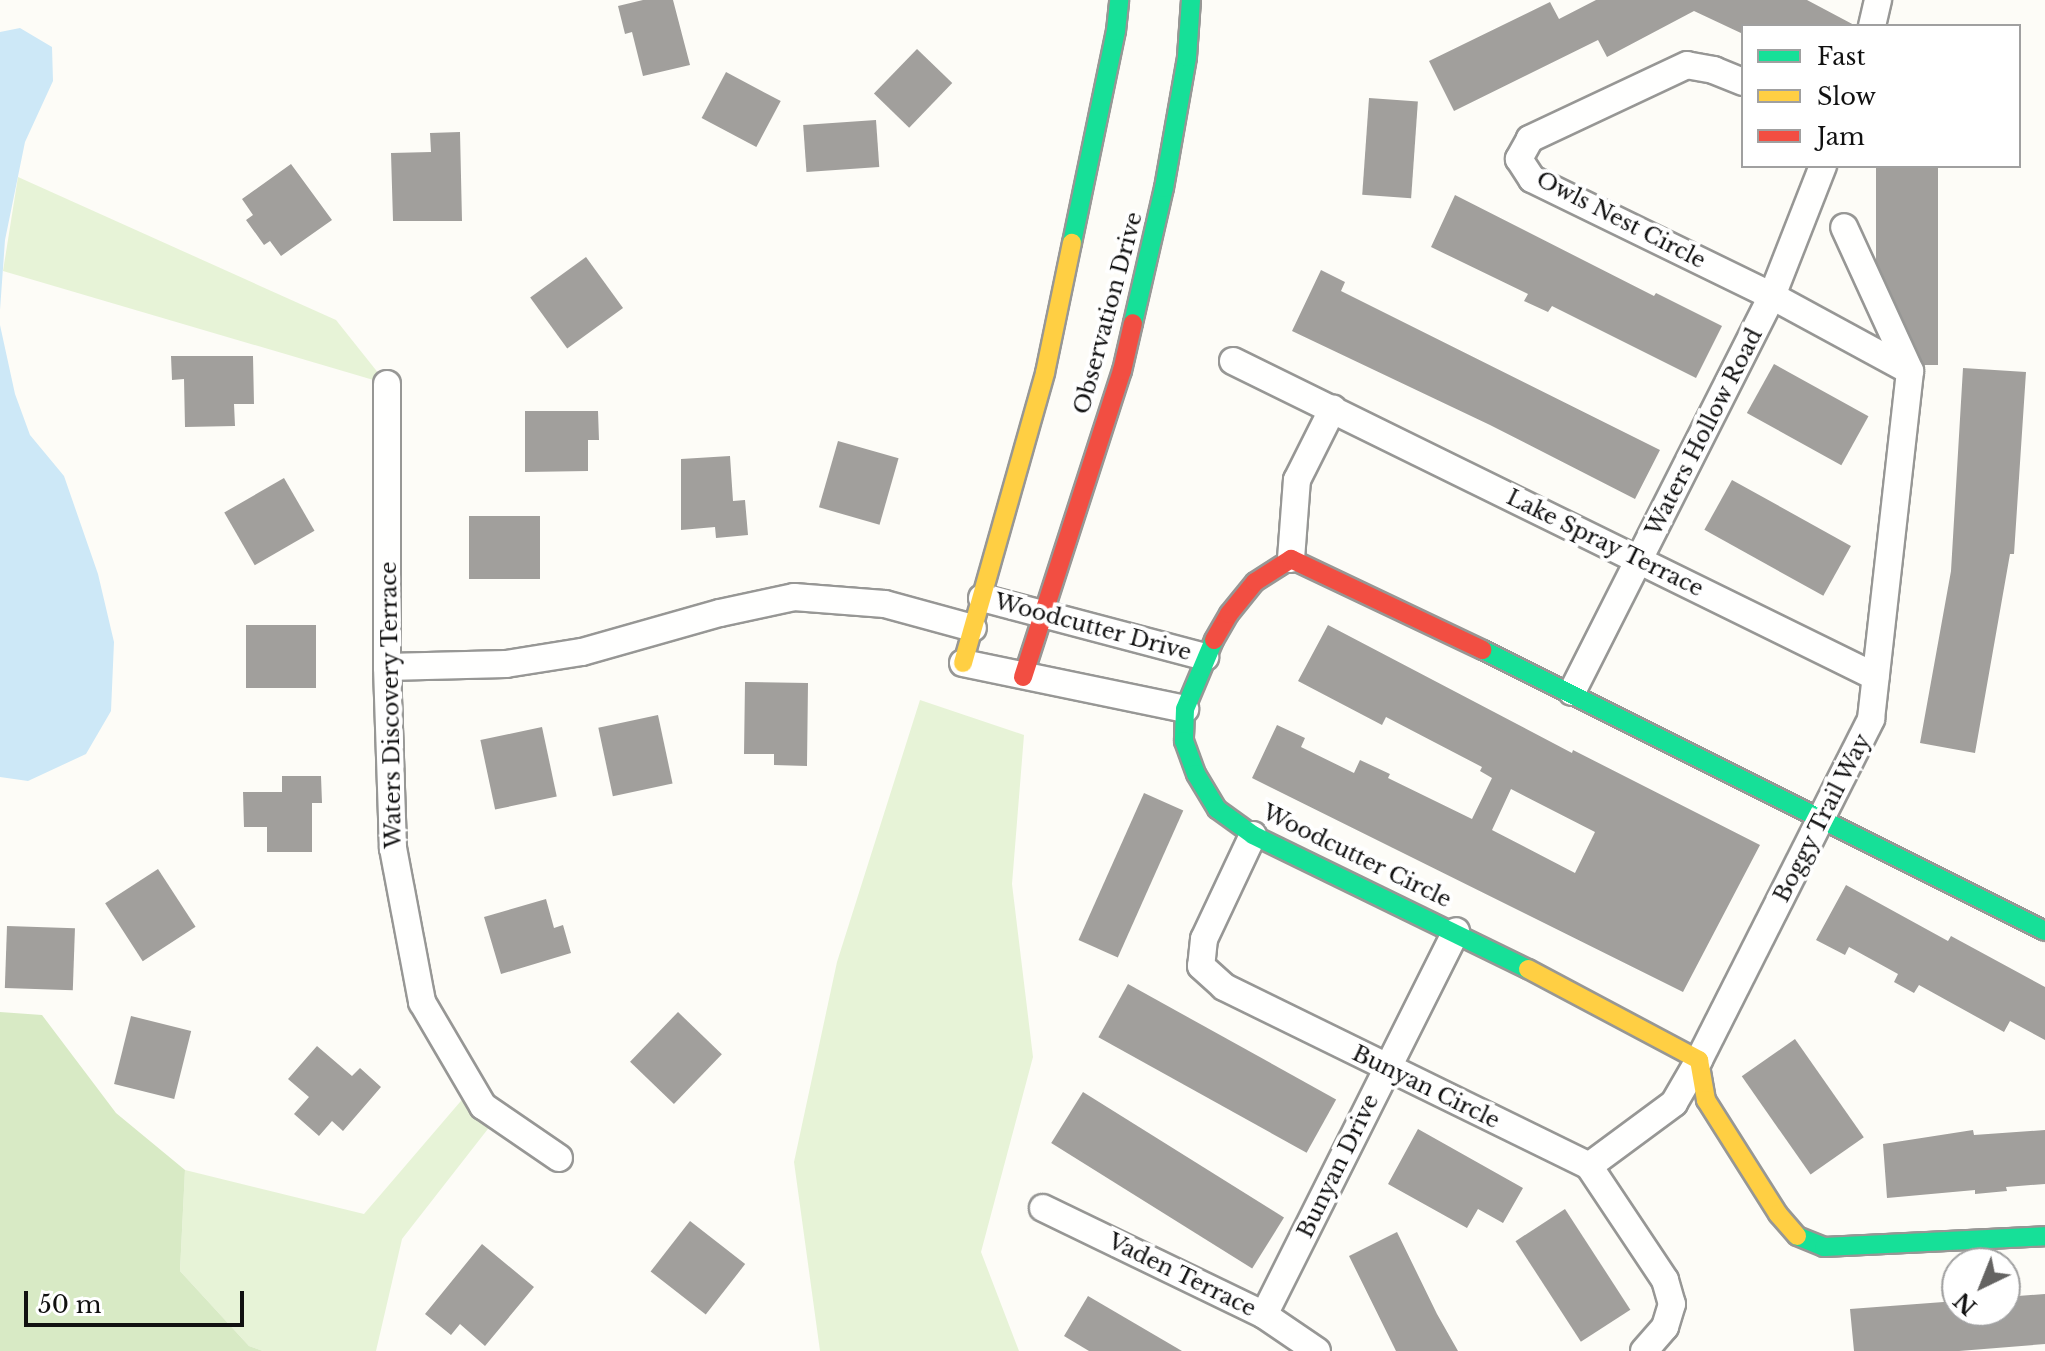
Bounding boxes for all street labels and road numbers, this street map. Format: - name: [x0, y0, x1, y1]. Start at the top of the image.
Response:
- street label: Owls Nest Circle: [1532, 166, 1710, 274]
- street label: Observation Drive: [1068, 209, 1148, 417]
- street label: Waters Hollow Road: [1640, 324, 1768, 540]
- street label: Lake Spray Terrace: [1502, 484, 1708, 602]
- street label: Waters Discovery Terrace: [375, 561, 407, 849]
- street label: Woodcutter Drive: [991, 588, 1195, 666]
- street label: Boggy Trail Way: [1768, 729, 1876, 907]
- street label: Woodcutter Circle: [1258, 799, 1456, 913]
- street label: Bunyan Circle: [1348, 1040, 1504, 1134]
- street label: Bunyan Drive: [1292, 1090, 1384, 1242]
- street label: Vaden Terrace: [1104, 1228, 1260, 1322]

